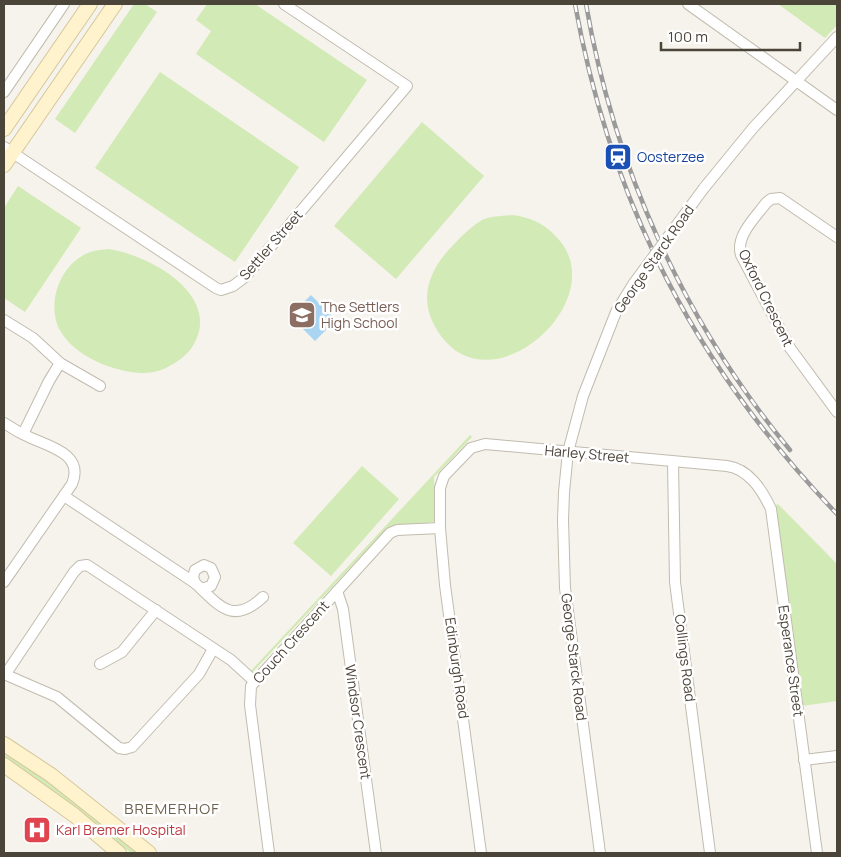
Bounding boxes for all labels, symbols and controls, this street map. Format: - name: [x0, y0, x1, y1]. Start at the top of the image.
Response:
- scale bar: [661, 20, 800, 52]
- text: 100 m: [668, 26, 708, 47]
- station icon: Oosterzee: [603, 142, 633, 172]
- place label: Oosterzee: [637, 147, 704, 166]
- street label: George Starck Road: [609, 201, 698, 317]
- street label: Settler Street: [235, 205, 307, 284]
- street label: Oxford Crescent: [735, 246, 798, 350]
- place label: The Settlers High School: [321, 297, 399, 332]
- school or university icon: The Settlers High School: [287, 300, 317, 330]
- street label: Harley Street: [544, 440, 631, 467]
- street label: George Starck Road: [557, 592, 592, 722]
- street label: Couch Crescent: [248, 596, 333, 687]
- street label: Esperance Street: [774, 604, 809, 718]
- street label: Collings Road: [671, 613, 700, 703]
- street label: Edinburgh Road: [441, 616, 474, 720]
- street label: Windsor Crescent: [341, 663, 376, 781]
- district label: BREMERHOF: [124, 798, 220, 819]
- hospital icon: Karl Bremer Hospital: [22, 815, 52, 845]
- place label: Karl Bremer Hospital: [56, 820, 186, 839]

